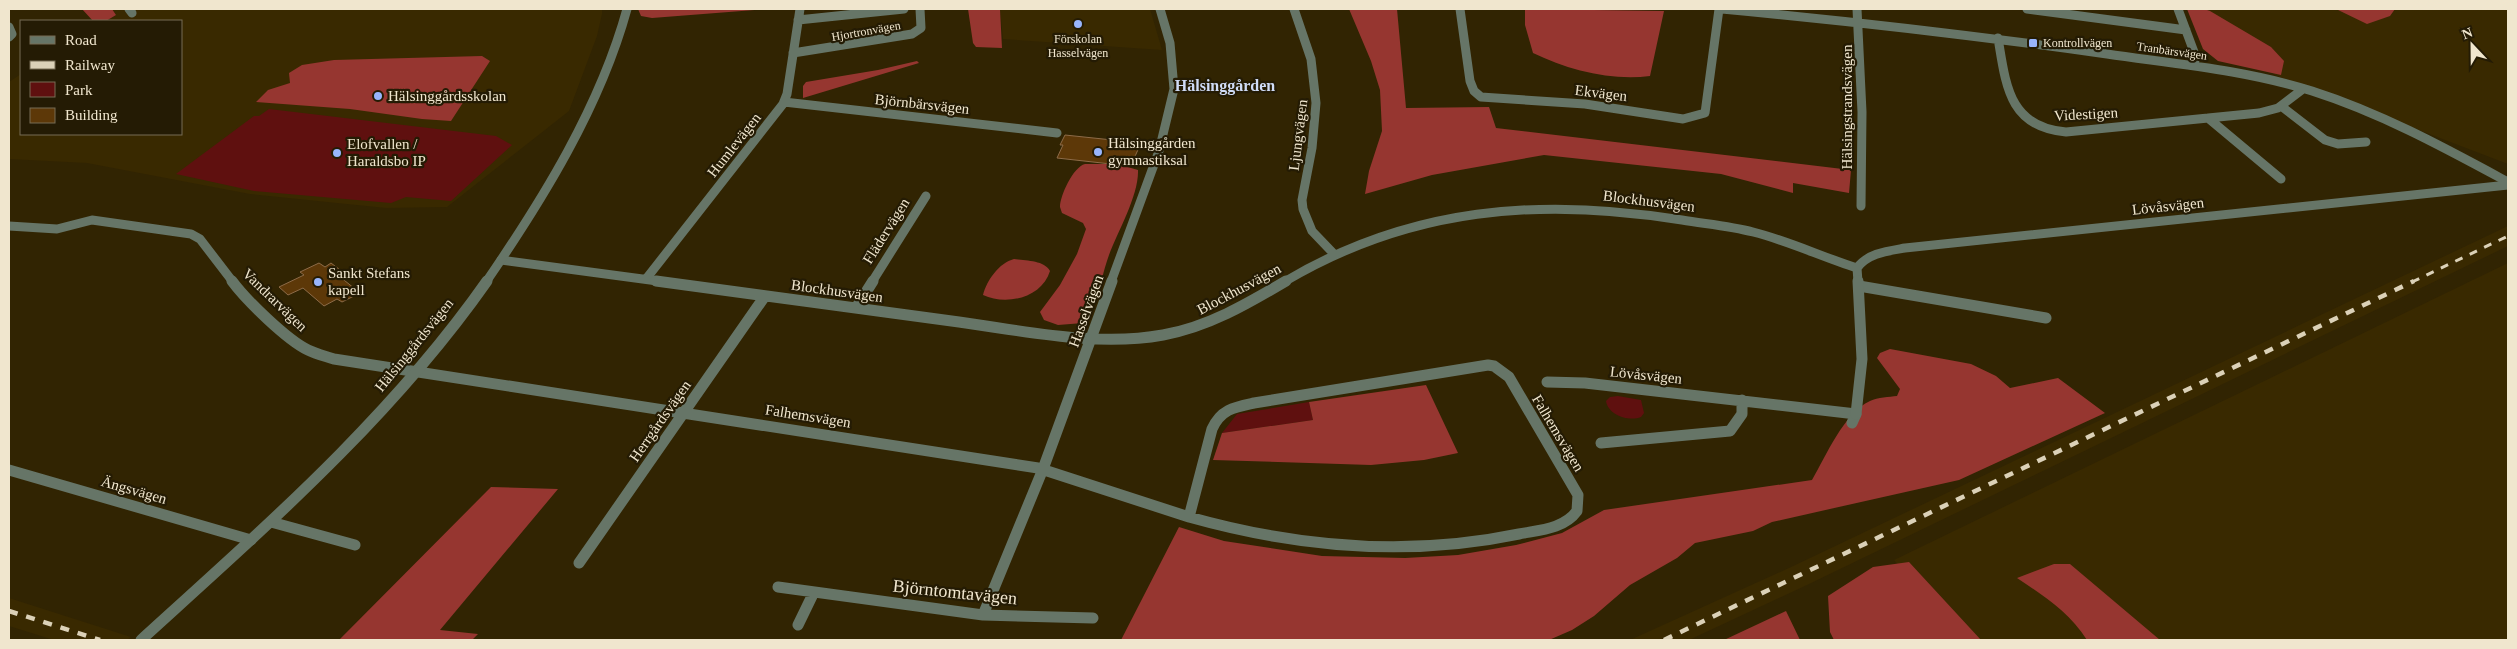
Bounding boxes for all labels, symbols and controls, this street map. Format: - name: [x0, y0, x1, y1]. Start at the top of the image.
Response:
- street label: Hjortronvägen: [830, 18, 902, 44]
- marker: Förskolan Hasselvägen: [1072, 18, 1084, 30]
- legend: [20, 20, 182, 135]
- north arrow: [2447, 20, 2497, 70]
- text: N: [2460, 25, 2475, 42]
- text: Road: [65, 32, 97, 48]
- place label: Förskolan Hasselvägen: [1048, 32, 1108, 60]
- place label: Kontrollvägen: [2043, 36, 2112, 50]
- marker: Kontrollvägen: [2027, 37, 2039, 49]
- street label: Tranbärsvägen: [2136, 39, 2208, 63]
- street label: Hälsingstrandsvägen: [1839, 44, 1855, 169]
- text: Railway: [65, 57, 115, 73]
- district label: Hälsinggården: [1175, 77, 1275, 95]
- text: Park: [65, 82, 93, 98]
- street label: Ekvägen: [1574, 82, 1629, 104]
- place label: Hälsinggårdsskolan: [388, 88, 507, 104]
- marker: Hälsinggårdsskolan: [372, 90, 384, 102]
- street label: Björnbärsvägen: [874, 91, 971, 117]
- street label: Ljungvägen: [1286, 98, 1310, 172]
- street label: Videstigen: [2054, 104, 2119, 124]
- text: Building: [65, 107, 118, 123]
- street label: Humlevägen: [704, 109, 764, 180]
- place label: Hälsinggården gymnastiksal: [1108, 135, 1196, 168]
- place label: Elofvallen / Haraldsbo IP: [347, 136, 426, 169]
- marker: Hälsinggården gymnastiksal: [1092, 146, 1104, 158]
- marker: Elofvallen / Haraldsbo IP: [331, 147, 343, 159]
- street label: Blockhusvägen: [1602, 187, 1696, 215]
- street label: Lövåsvägen: [2131, 194, 2205, 218]
- street label: Flädervägen: [860, 195, 913, 267]
- street label: Blockhusvägen: [1194, 260, 1284, 318]
- street label: Vandrarvägen: [239, 265, 311, 335]
- place label: Sankt Stefans kapell: [328, 265, 410, 298]
- street label: Hasselvägen: [1066, 272, 1107, 349]
- marker: Sankt Stefans kapell: [312, 276, 324, 288]
- street label: Blockhusvägen: [790, 277, 884, 305]
- street label: Hälsinggårdsvägen: [372, 295, 457, 395]
- street label: Lövåsvägen: [1609, 363, 1683, 387]
- street label: Herrgårdsvägen: [626, 377, 694, 465]
- street label: Falhemsvägen: [1529, 392, 1587, 475]
- street label: Falhemsvägen: [764, 401, 853, 431]
- street label: Ängsvägen: [99, 473, 169, 507]
- street label: Björntomtavägen: [892, 576, 1018, 608]

